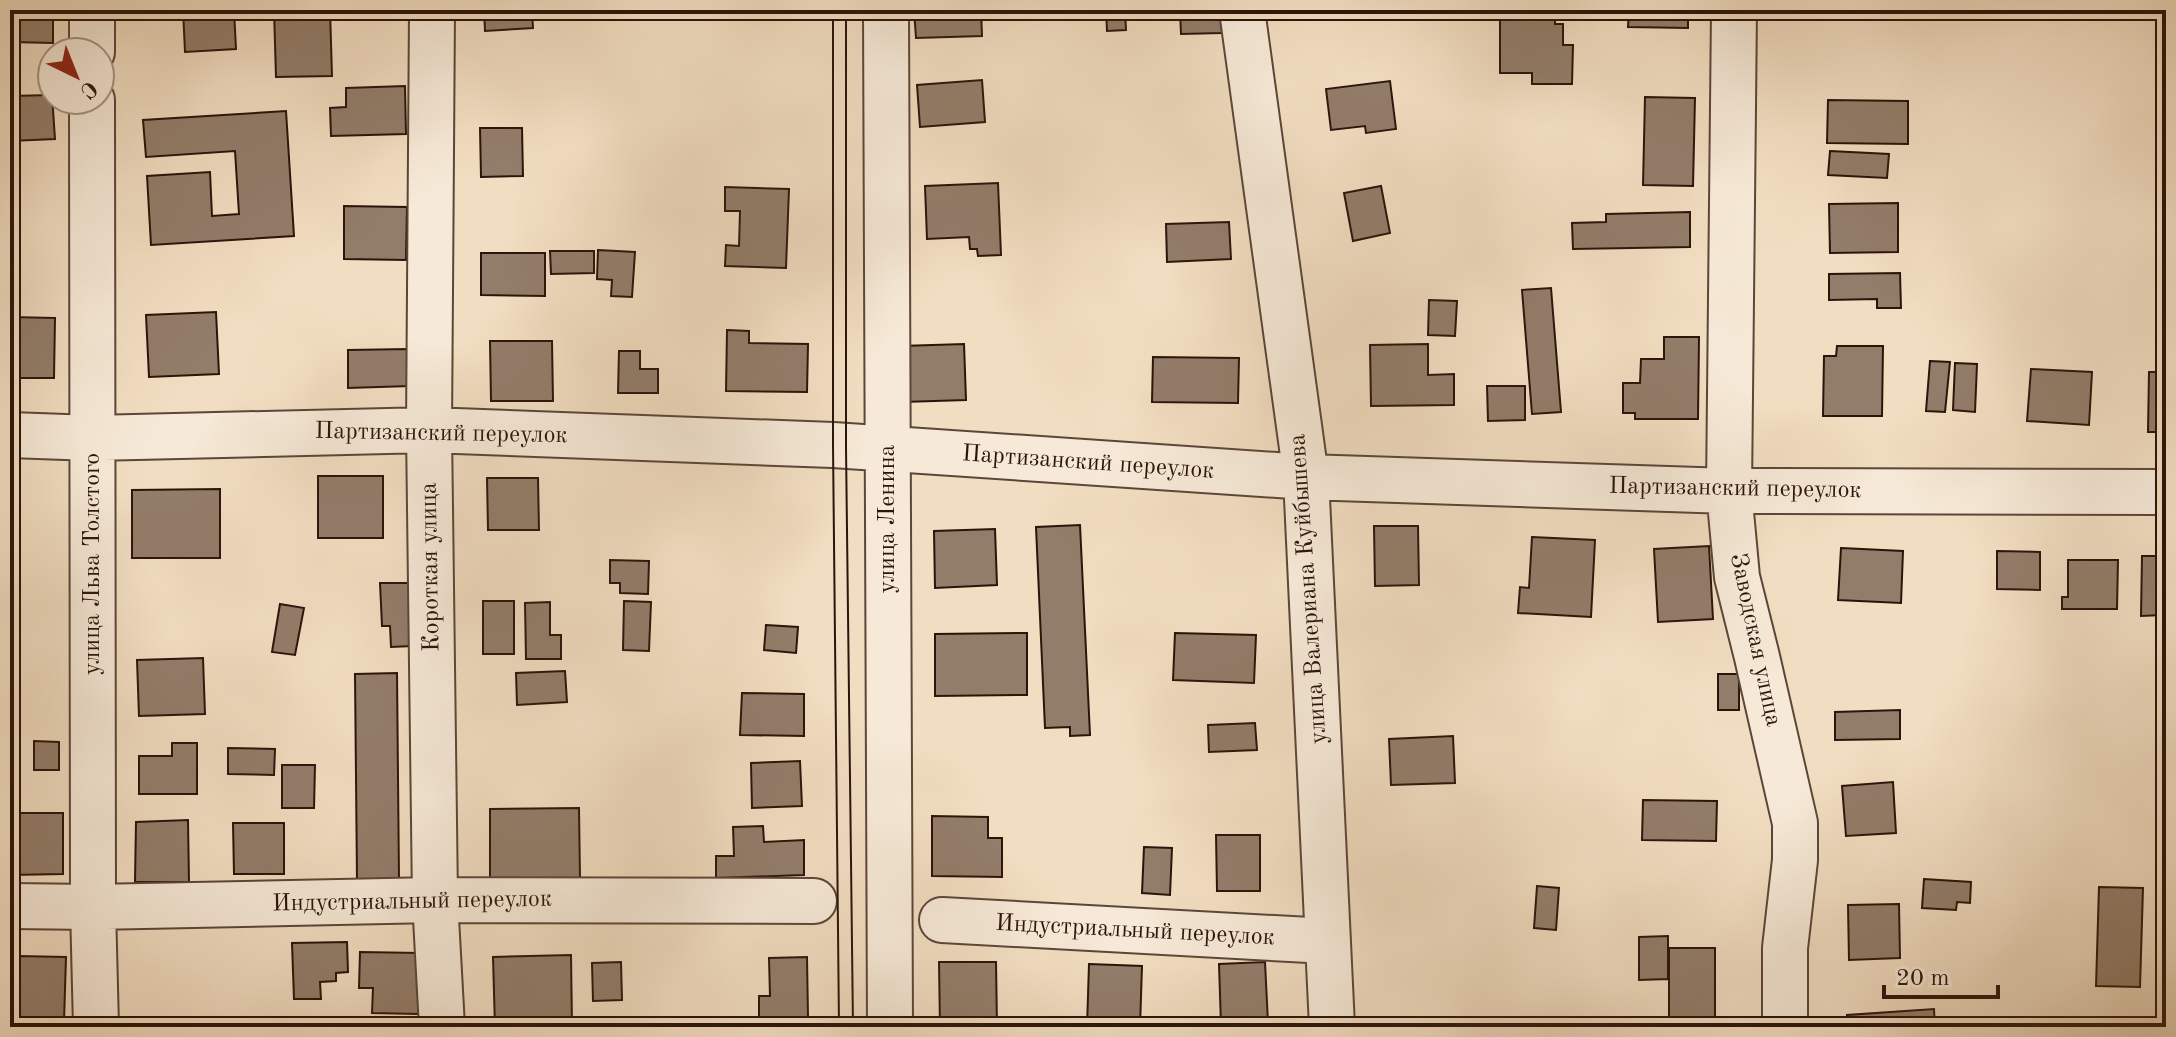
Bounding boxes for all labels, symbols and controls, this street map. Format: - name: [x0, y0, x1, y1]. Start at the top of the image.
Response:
- north arrow: [36, 36, 116, 116]
- text: С: [75, 76, 101, 102]
- street label: Партизанский переулок: [314, 420, 568, 448]
- street label: улица Валериана Куйбышева: [1286, 433, 1332, 745]
- street label: Партизанский переулок: [961, 442, 1215, 484]
- street label: улица Ленина: [876, 444, 900, 593]
- street label: улица Льва Толстого: [81, 453, 105, 675]
- street label: Партизанский переулок: [1608, 475, 1862, 503]
- street label: Короткая улица: [418, 482, 444, 652]
- street label: Заводская улица: [1725, 551, 1785, 729]
- street label: Индустриальный переулок: [272, 888, 552, 916]
- street label: Индустриальный переулок: [995, 912, 1275, 950]
- scale bar: [1884, 949, 1998, 999]
- text: 20 m: [1896, 967, 1950, 991]

